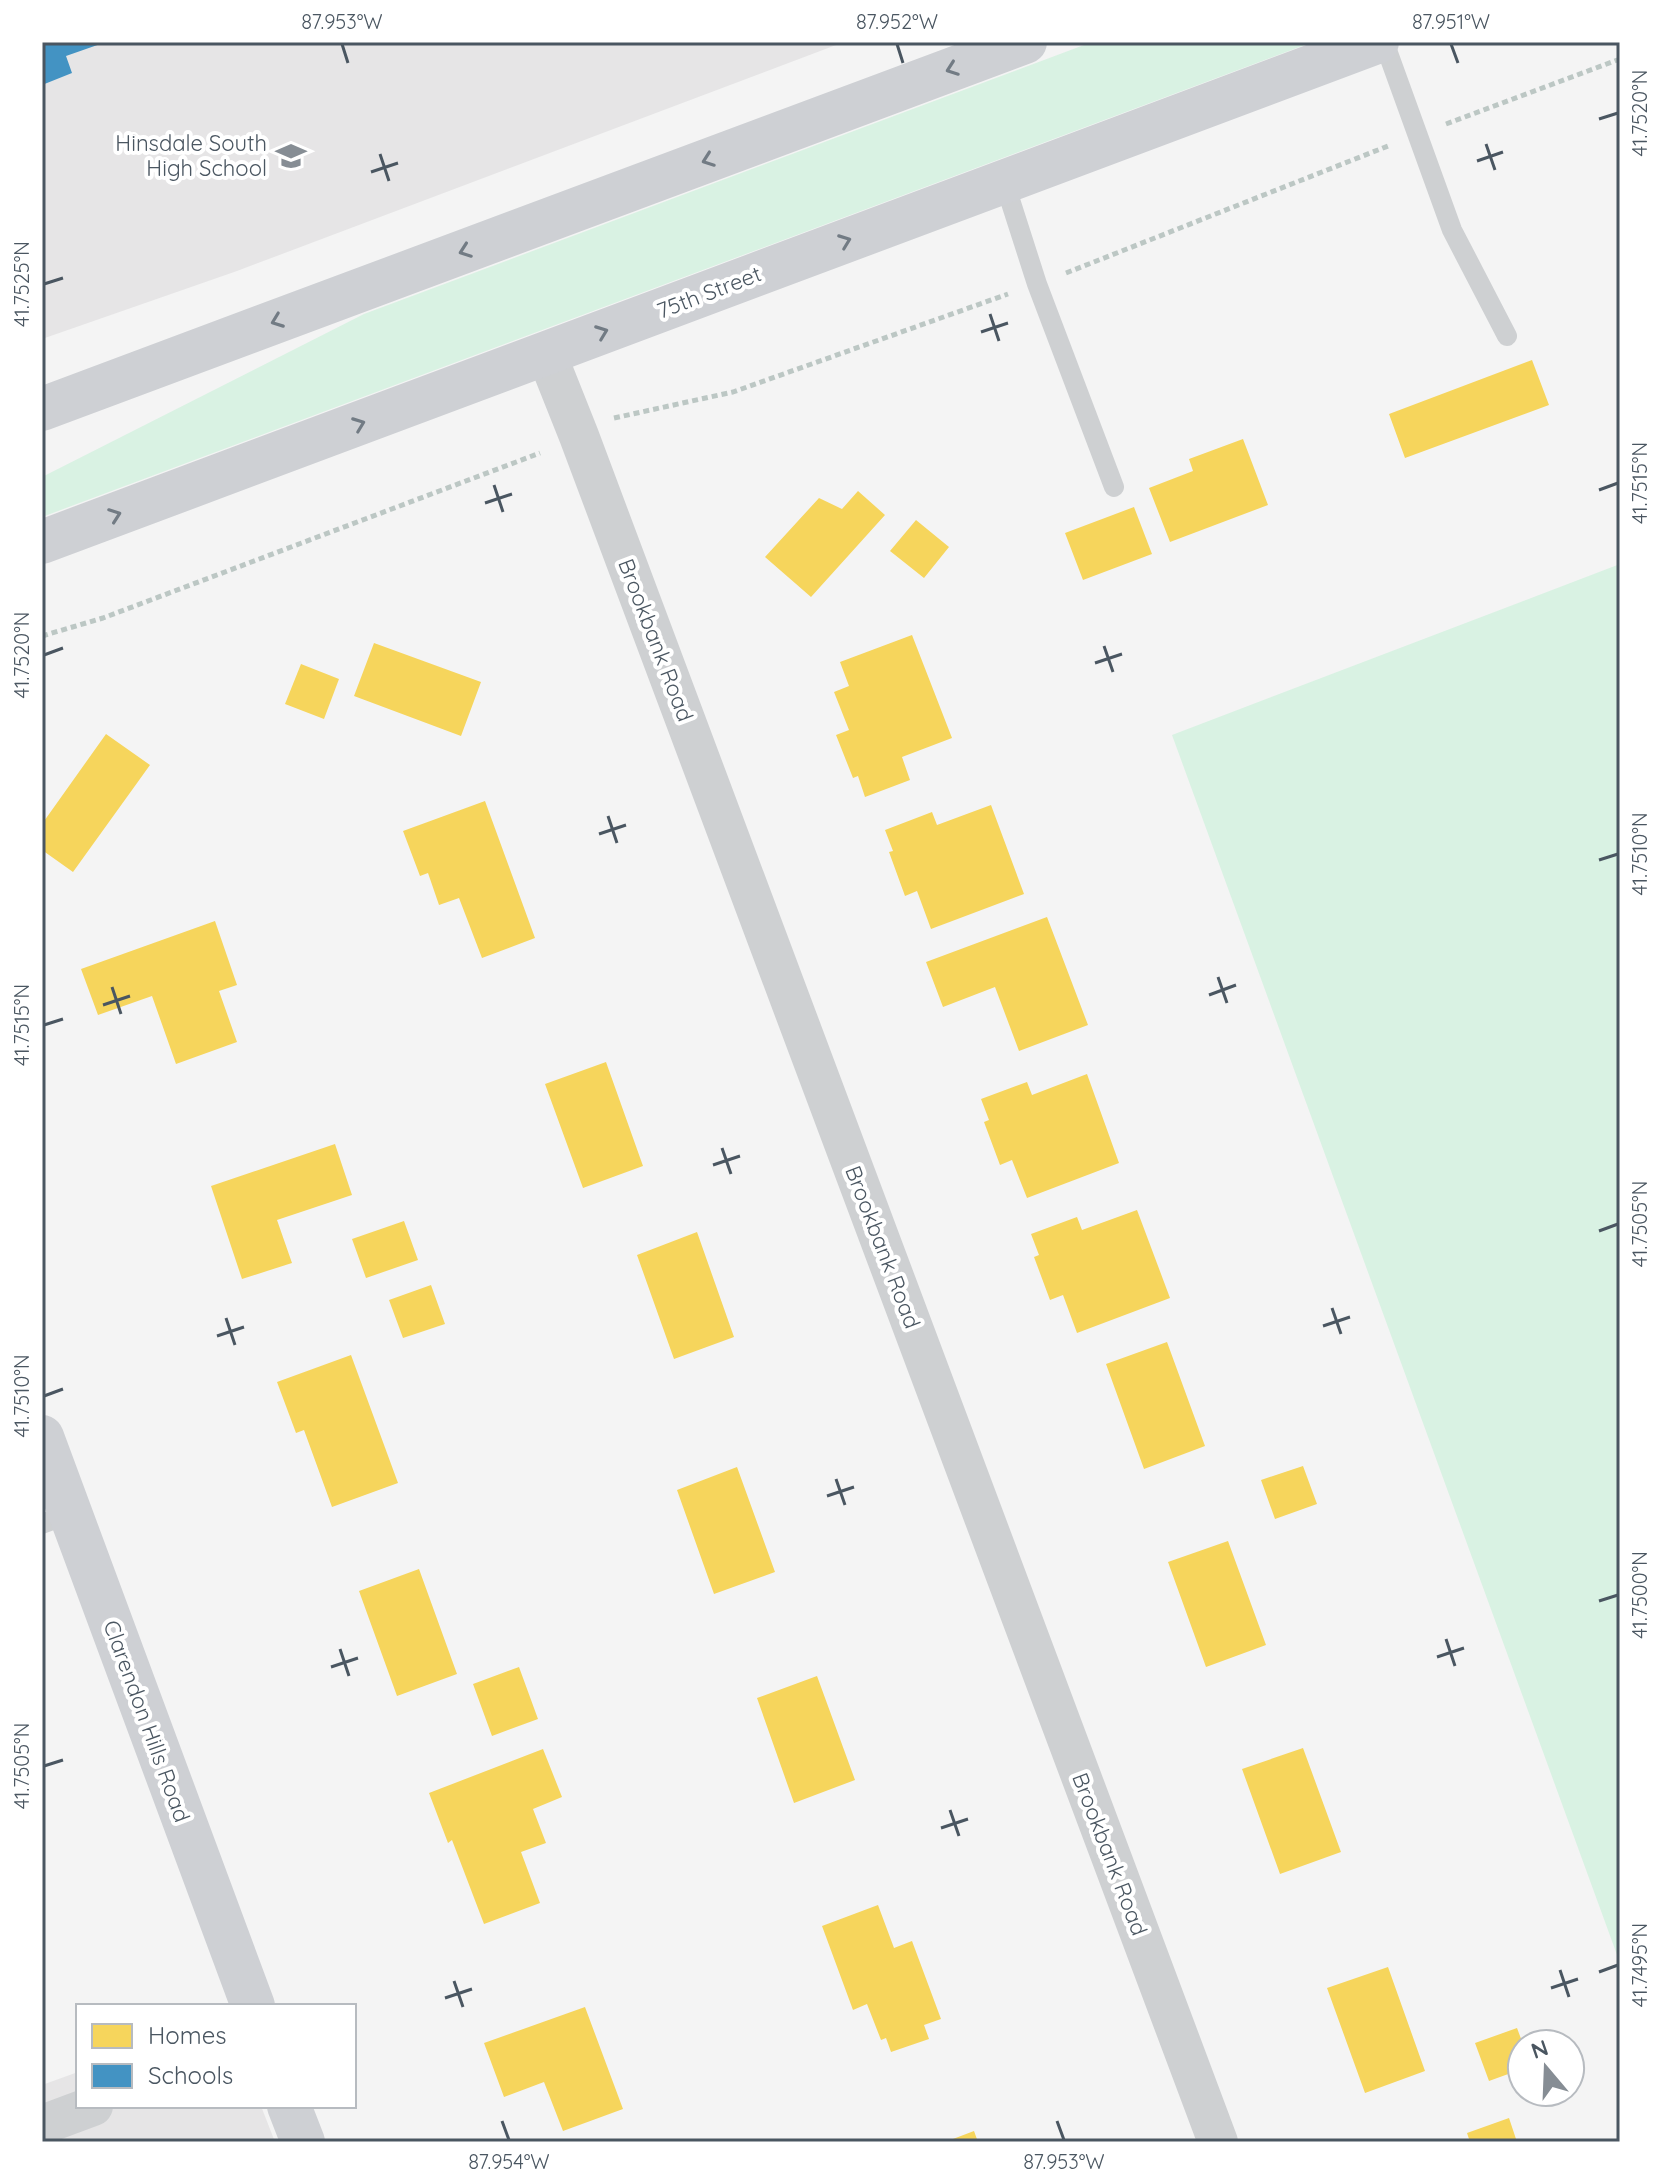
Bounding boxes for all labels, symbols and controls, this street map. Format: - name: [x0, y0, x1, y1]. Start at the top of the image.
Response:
- text: 87.953°W: [301, 9, 383, 34]
- text: 87.952°W: [856, 9, 938, 34]
- text: 87.951°W: [1412, 9, 1490, 34]
- one-way arrow: [946, 59, 960, 76]
- text: 41.7520°N: [1627, 70, 1652, 156]
- place label: Hinsdale South High School: [115, 129, 267, 182]
- school or university icon: Hinsdale South High School: [274, 139, 308, 173]
- one-way arrow: [702, 150, 716, 167]
- one-way arrow: [838, 234, 852, 251]
- text: 41.7525°N: [9, 241, 34, 327]
- one-way arrow: [458, 241, 472, 258]
- street label: 75th Street: [653, 259, 765, 325]
- one-way arrow: [271, 311, 285, 328]
- one-way arrow: [594, 325, 608, 342]
- one-way arrow: [351, 417, 365, 434]
- text: 41.7515°N: [1627, 442, 1652, 524]
- one-way arrow: [107, 508, 121, 525]
- street label: Brookbank Road: [612, 555, 700, 725]
- text: 41.7520°N: [9, 612, 34, 698]
- text: 41.7510°N: [1627, 812, 1652, 896]
- text: 41.7515°N: [9, 984, 34, 1066]
- street label: Brookbank Road: [839, 1162, 927, 1332]
- text: 41.7505°N: [1627, 1181, 1652, 1267]
- text: 41.7510°N: [9, 1354, 34, 1438]
- text: 41.7500°N: [1627, 1551, 1652, 1639]
- street label: Clarendon Hills Road: [97, 1616, 197, 1826]
- text: 41.7505°N: [9, 1723, 34, 1809]
- street label: Brookbank Road: [1066, 1769, 1154, 1939]
- text: 41.7495°N: [1627, 1923, 1652, 2007]
- legend: [76, 2004, 356, 2108]
- text: Homes: [148, 2020, 226, 2050]
- north arrow: [1506, 2028, 1586, 2108]
- text: N: [1527, 2033, 1552, 2065]
- text: Schools: [148, 2060, 233, 2090]
- text: 87.954°W: [468, 2149, 550, 2174]
- text: 87.953°W: [1023, 2149, 1105, 2174]

